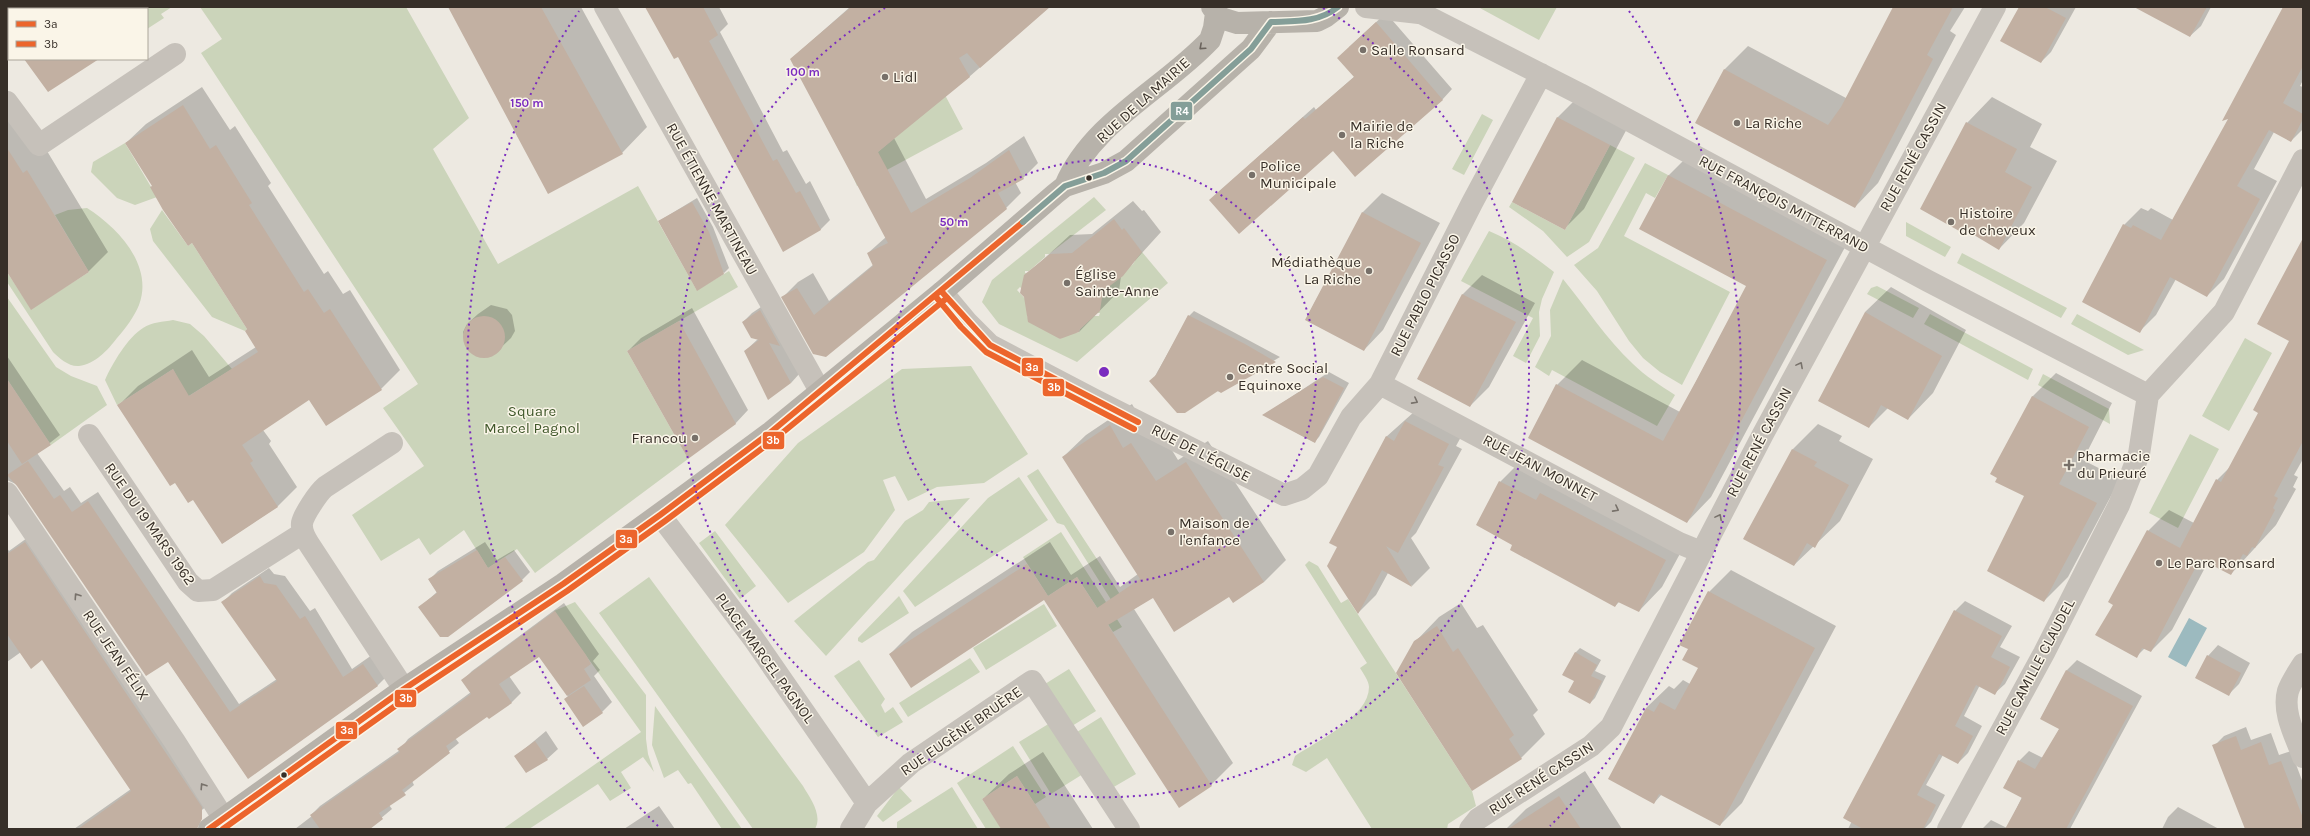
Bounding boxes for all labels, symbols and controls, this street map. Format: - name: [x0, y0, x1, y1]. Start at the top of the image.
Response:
- legend: [8, 8, 148, 60]
- text: 3a: [44, 17, 58, 31]
- text: 3b: [44, 37, 58, 51]
- place label: Salle Ronsard: [1371, 41, 1465, 59]
- one-way arrow: [1199, 43, 1207, 50]
- marker: Salle Ronsard: [1358, 45, 1368, 55]
- street label: RUE DE LA MAIRIE: [1093, 53, 1193, 147]
- text: 100 m: [786, 65, 820, 79]
- place label: Lidl: [893, 68, 918, 86]
- marker: Lidl: [880, 72, 890, 82]
- text: 150 m: [510, 96, 544, 110]
- street label: RUE RENÉ CASSIN: [1876, 100, 1950, 214]
- line badge: R4: [1170, 101, 1193, 121]
- text: R4: [1175, 105, 1189, 118]
- place label: La Riche: [1745, 114, 1802, 132]
- place label: Mairie de la Riche: [1350, 117, 1413, 152]
- marker: La Riche: [1732, 118, 1742, 128]
- street label: RUE ÉTIENNE MARTINEAU: [663, 120, 761, 278]
- marker: Mairie de la Riche: [1337, 130, 1347, 140]
- street label: RUE FRANÇOIS MITTERRAND: [1696, 151, 1872, 257]
- place label: Police Municipale: [1260, 157, 1336, 192]
- marker: Police Municipale: [1247, 170, 1257, 180]
- unlabelled marker: [1084, 173, 1094, 183]
- place label: Histoire de cheveux: [1959, 204, 2036, 239]
- text: 50 m: [940, 215, 969, 229]
- marker: Histoire de cheveux: [1946, 217, 1956, 227]
- street label: RUE PABLO PICASSO: [1386, 231, 1464, 359]
- place label: Médiathèque La Riche: [1271, 253, 1361, 288]
- place label: Église Sainte-Anne: [1075, 265, 1159, 300]
- marker: Médiathèque La Riche: [1364, 266, 1374, 276]
- marker: Église Sainte-Anne: [1062, 278, 1072, 288]
- line badge: 3a: [1021, 357, 1044, 377]
- place label: Centre Social Equinoxe: [1238, 359, 1328, 394]
- text: 3a: [1025, 361, 1039, 374]
- one-way arrow: [1795, 362, 1802, 370]
- centre of rings: [1097, 365, 1111, 379]
- marker: Centre Social Equinoxe: [1225, 372, 1235, 382]
- line badge: 3b: [1042, 378, 1065, 397]
- text: 3b: [1047, 381, 1061, 394]
- street label: RUE RENÉ CASSIN: [1723, 384, 1795, 500]
- one-way arrow: [1410, 397, 1418, 404]
- park label: Square Marcel Pagnol: [484, 402, 580, 437]
- street label: RUE DE L'ÉGLISE: [1148, 420, 1254, 486]
- place label: Francou: [631, 429, 687, 447]
- street label: RUE JEAN MONNET: [1480, 430, 1601, 506]
- line badge: 3b: [762, 431, 785, 450]
- marker: Francou: [690, 433, 700, 443]
- text: 3b: [766, 434, 780, 447]
- place label: Pharmacie du Prieuré: [2077, 447, 2150, 482]
- street label: RUE DU 19 MARS 1962: [101, 459, 199, 589]
- marker: Pharmacie du Prieuré: [2064, 460, 2074, 470]
- one-way arrow: [1612, 504, 1619, 511]
- place label: Maison de l'enfance: [1179, 514, 1250, 549]
- one-way arrow: [1714, 514, 1722, 522]
- marker: Maison de l'enfance: [1166, 527, 1176, 537]
- line badge: 3a: [615, 529, 638, 549]
- text: 3a: [619, 533, 633, 546]
- place label: Le Parc Ronsard: [2167, 554, 2275, 572]
- marker: Le Parc Ronsard: [2154, 558, 2164, 568]
- street label: PLACE MARCEL PAGNOL: [712, 589, 818, 727]
- one-way arrow: [74, 593, 82, 600]
- street label: RUE CAMILLE CLAUDEL: [1991, 596, 2079, 738]
- street label: RUE JEAN FÉLIX: [79, 606, 153, 704]
- street label: RUE EUGÈNE BRUÈRE: [897, 682, 1025, 780]
- line badge: 3b: [394, 689, 417, 708]
- text: 3b: [399, 692, 413, 705]
- line badge: 3a: [335, 721, 358, 740]
- text: 3a: [340, 724, 354, 737]
- street label: RUE RENÉ CASSIN: [1485, 737, 1597, 819]
- unlabelled marker: [279, 770, 289, 780]
- one-way arrow: [200, 783, 208, 790]

